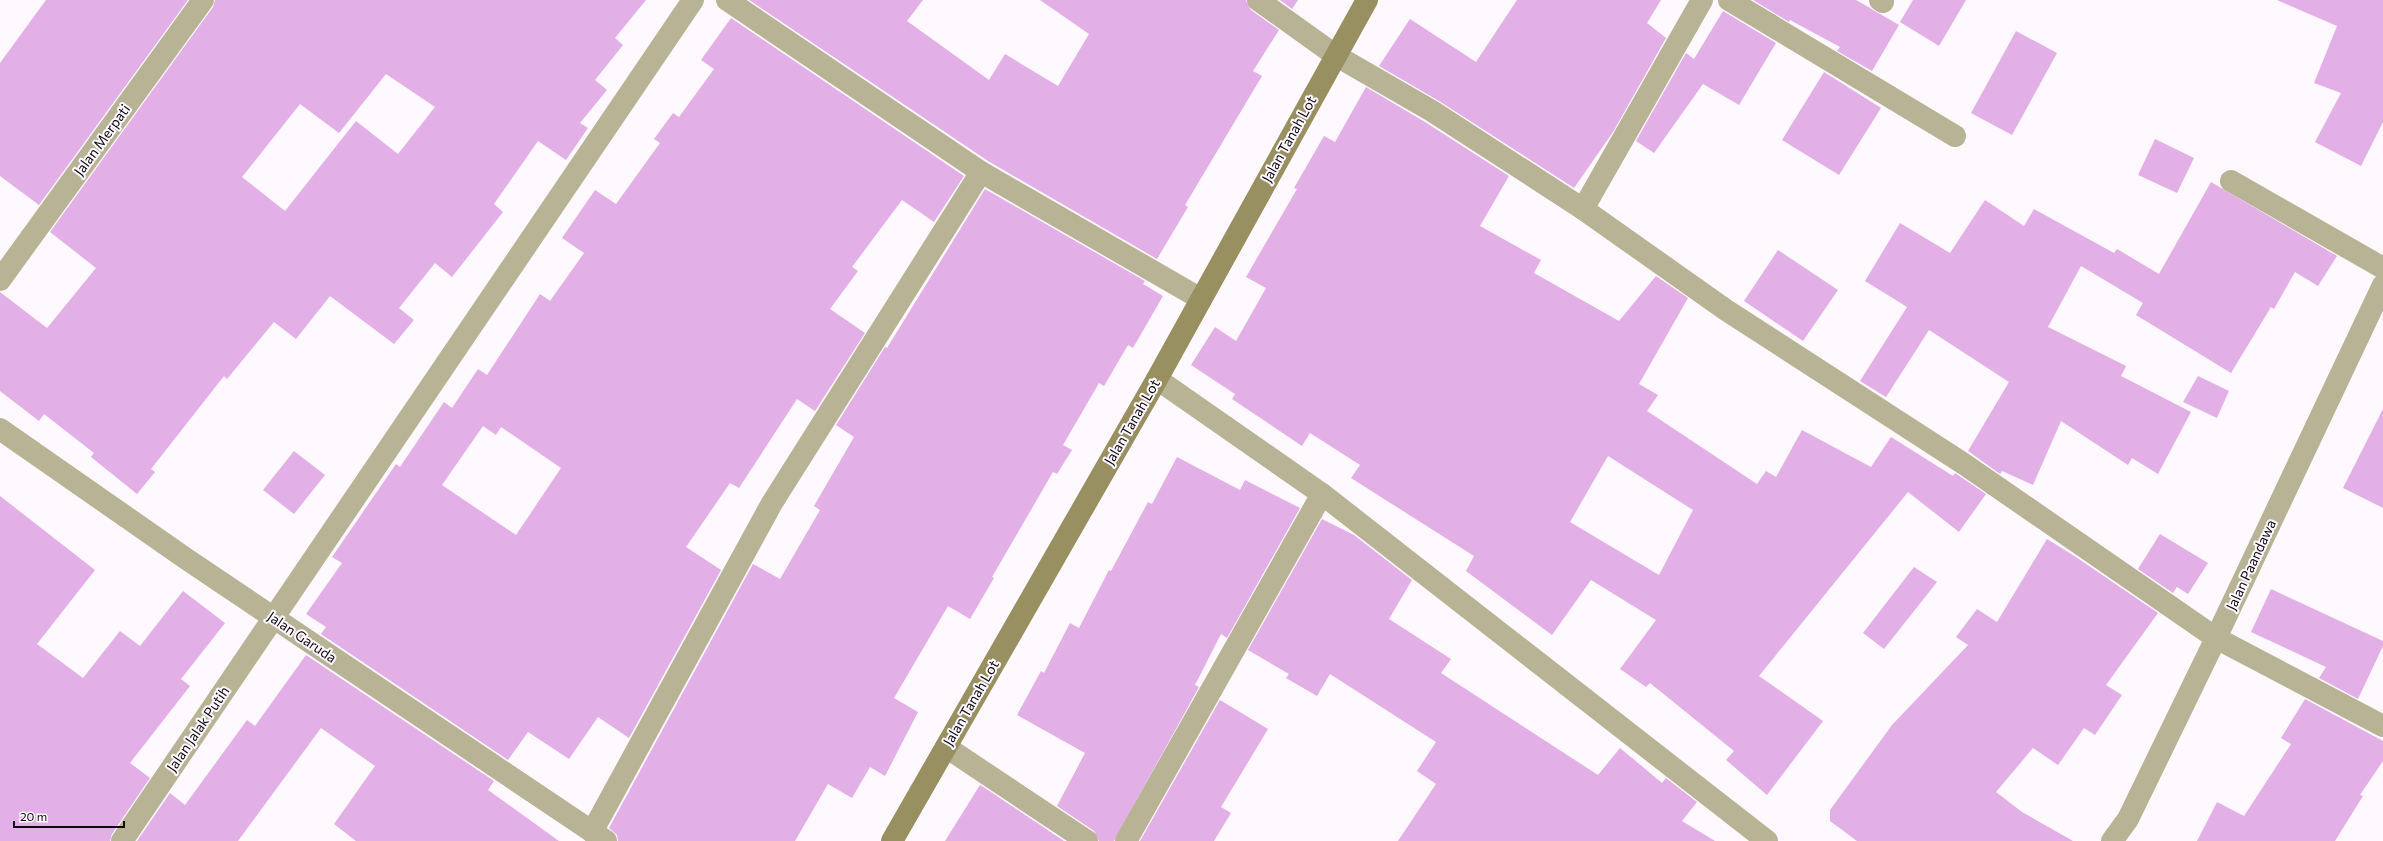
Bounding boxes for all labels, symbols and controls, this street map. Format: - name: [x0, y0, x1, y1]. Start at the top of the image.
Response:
- street label: Jalan Tanah Lot: [1258, 92, 1319, 185]
- street label: Jalan Merpati: [70, 101, 133, 179]
- street label: Jalan Tanah Lot: [1100, 376, 1163, 468]
- street label: Jalan Paandawa: [2222, 517, 2279, 613]
- street label: Jalan Garuda: [265, 607, 340, 666]
- street label: Jalan Tanah Lot: [939, 657, 1002, 749]
- street label: Jalan Jalak Putih: [163, 683, 232, 775]
- scale bar: [14, 803, 124, 829]
- text: 20 m: [20, 809, 47, 823]

